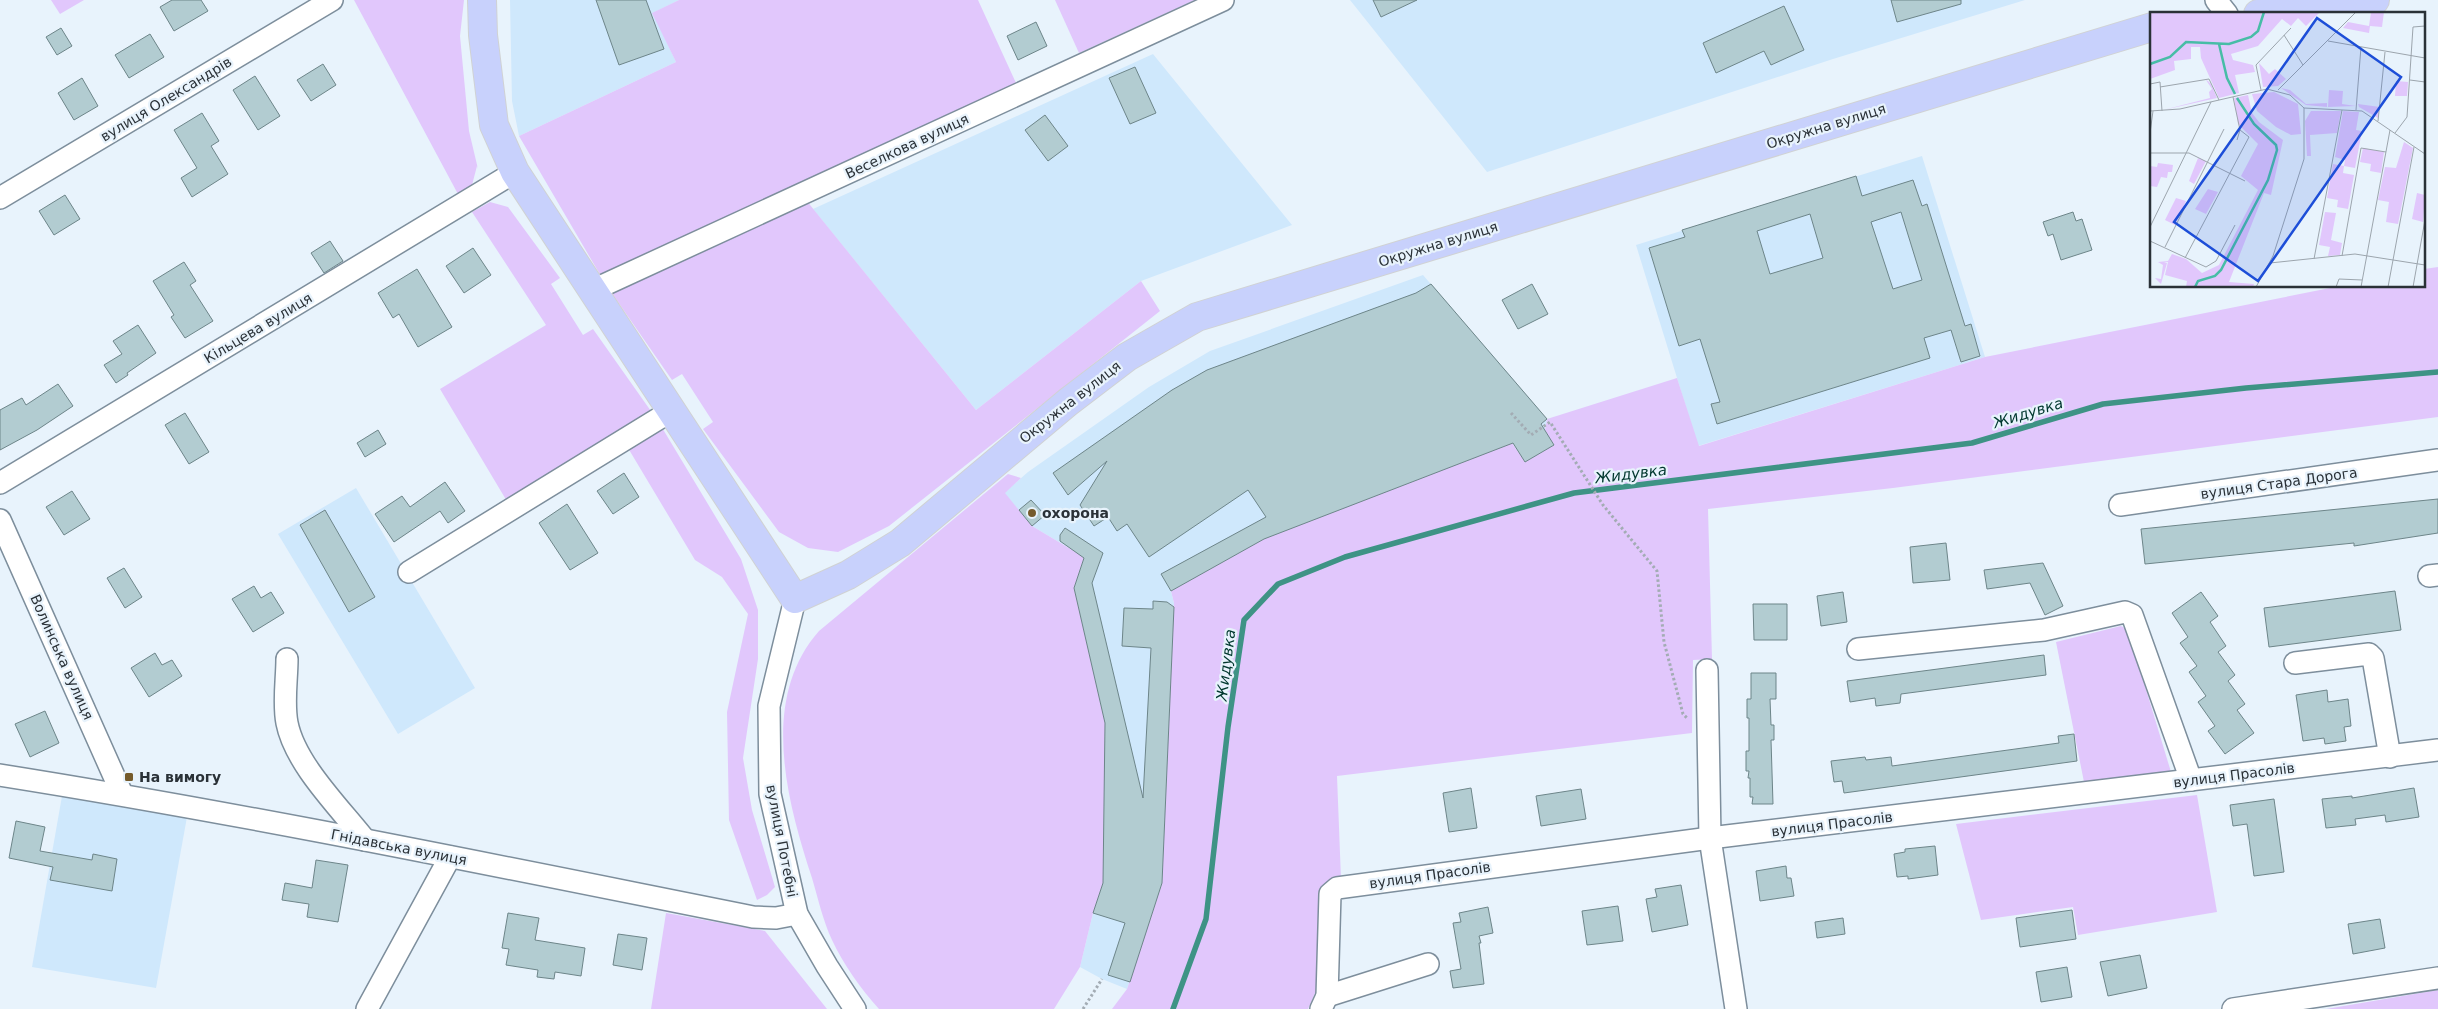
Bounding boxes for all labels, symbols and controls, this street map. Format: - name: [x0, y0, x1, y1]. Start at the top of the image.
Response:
- inset map: [2150, 12, 2426, 288]
- street label: вулиця Олександрів: [98, 53, 234, 145]
- street label: Окружна вулиця: [1764, 100, 1888, 152]
- street label: Веселкова вулиця: [843, 110, 971, 182]
- street label: Окружна вулиця: [1376, 218, 1500, 270]
- street label: Кільцева вулиця: [201, 289, 315, 367]
- street label: Окружна вулиця: [1016, 358, 1124, 446]
- water label: Жидувка: [1990, 394, 2065, 432]
- water label: Жидувка: [1593, 461, 1668, 487]
- street label: вулиця Стара Дорога: [2200, 464, 2358, 502]
- place label: охорона: [1042, 505, 1109, 521]
- marker: охорона: [1026, 507, 1038, 519]
- street label: Волинська вулиця: [27, 592, 97, 722]
- water label: Жидувка: [1213, 628, 1239, 703]
- street label: вулиця Прасолів: [2172, 760, 2296, 790]
- place label: На вимогу: [139, 769, 221, 785]
- marker: На вимогу: [123, 771, 135, 783]
- street label: вулиця Потебні: [763, 783, 801, 899]
- street label: вулиця Прасолів: [1770, 809, 1894, 839]
- street label: Гнідавська вулиця: [330, 826, 468, 868]
- street label: вулиця Прасолів: [1368, 859, 1492, 891]

